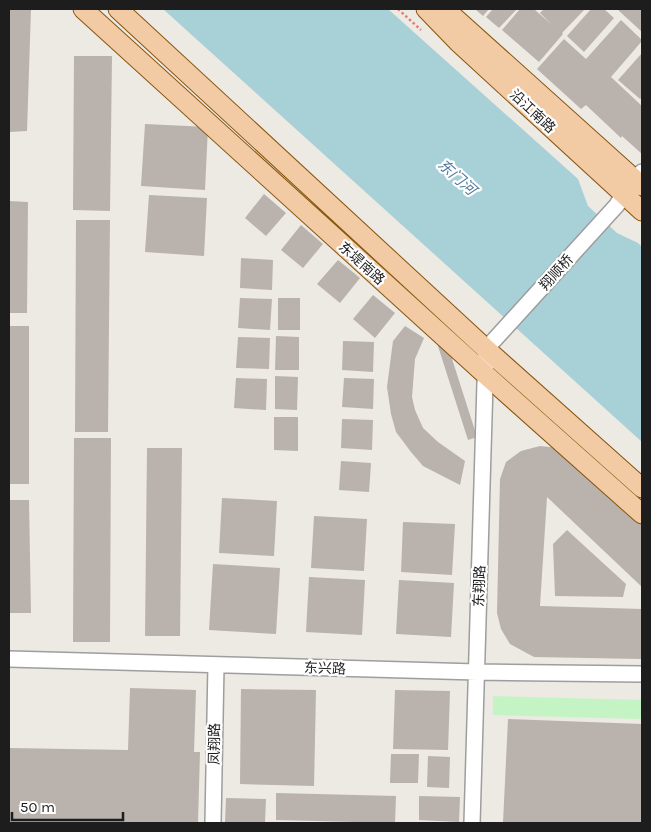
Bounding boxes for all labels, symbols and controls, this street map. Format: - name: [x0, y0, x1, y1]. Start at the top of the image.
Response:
- street label: 沿江南路: [506, 86, 559, 137]
- water label: 东门河: [434, 155, 482, 201]
- street label: 东堤南路: [335, 238, 388, 288]
- street label: 翔顺桥: [536, 251, 577, 294]
- street label: 东翔路: [470, 565, 489, 607]
- street label: 东兴路: [304, 659, 346, 678]
- street label: 凤翔路: [206, 723, 223, 765]
- scale bar: [12, 790, 124, 822]
- text: 50 m: [20, 798, 55, 816]

